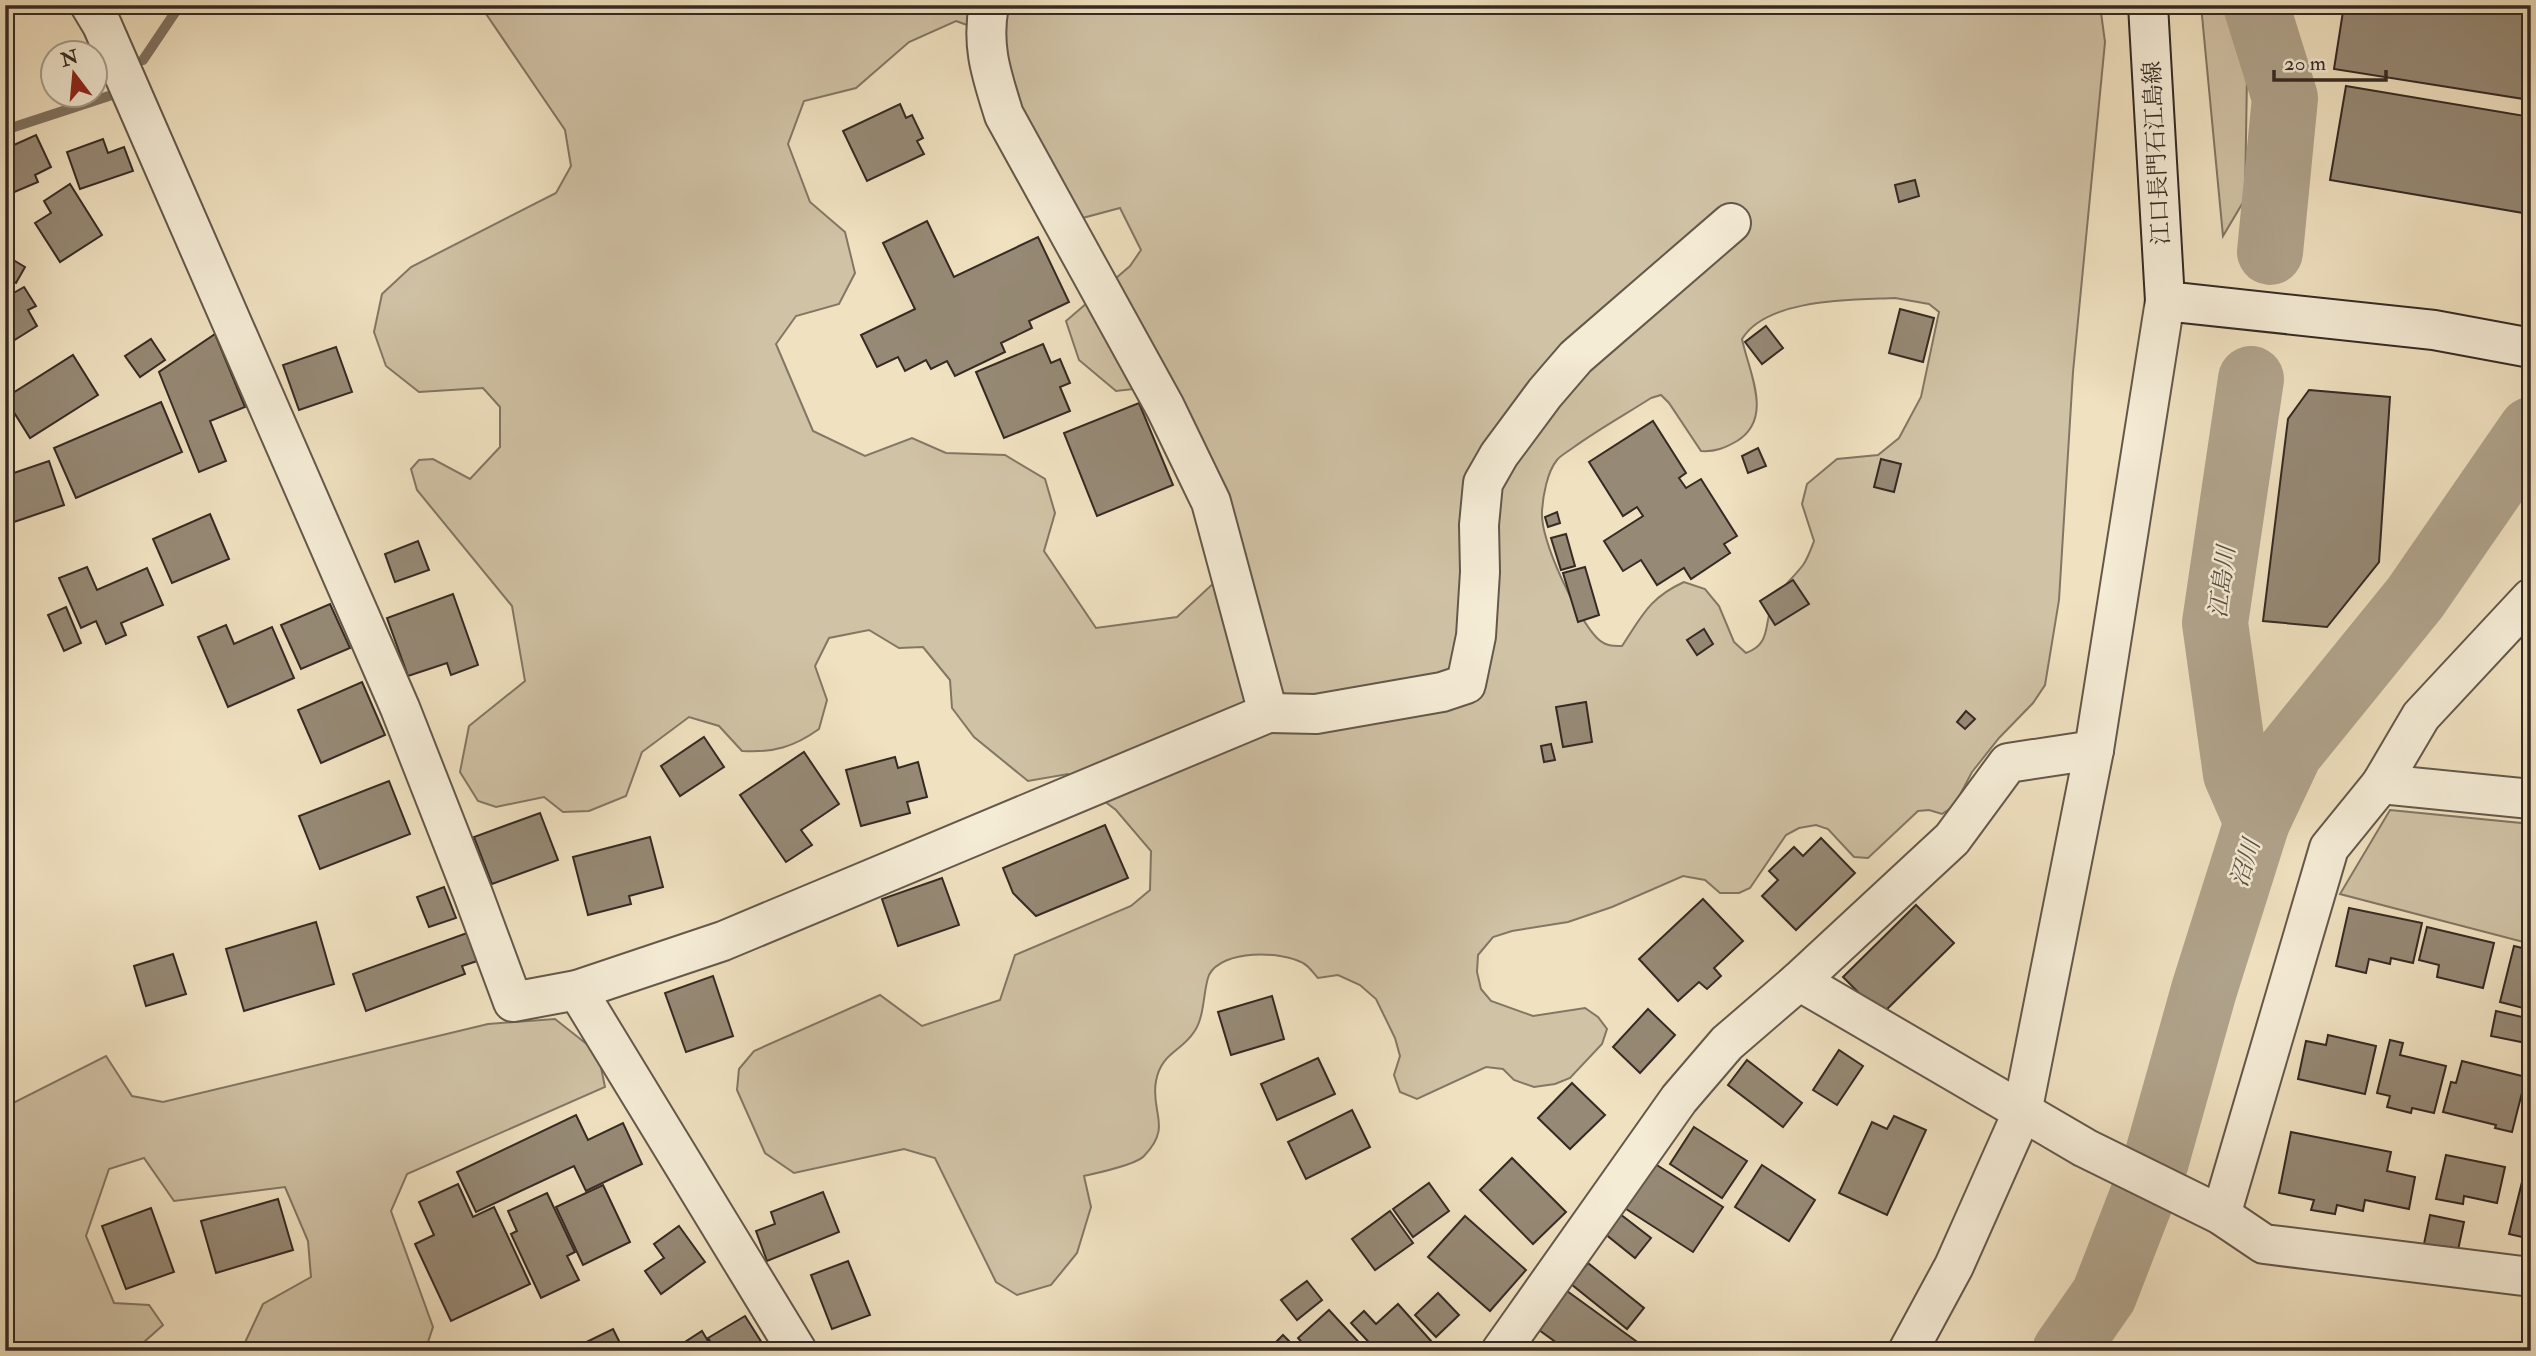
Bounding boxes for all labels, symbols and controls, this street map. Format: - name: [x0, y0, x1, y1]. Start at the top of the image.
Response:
- north arrow: [38, 38, 108, 108]
- scale bar: [2274, 38, 2386, 82]
- text: N: [57, 44, 82, 73]
- text: 20 m: [2284, 50, 2326, 77]
- street label: 江口長門石江島線: [2137, 60, 2176, 246]
- water label: 江島川: [2203, 541, 2243, 620]
- water label: 沼川: [2224, 833, 2268, 891]

